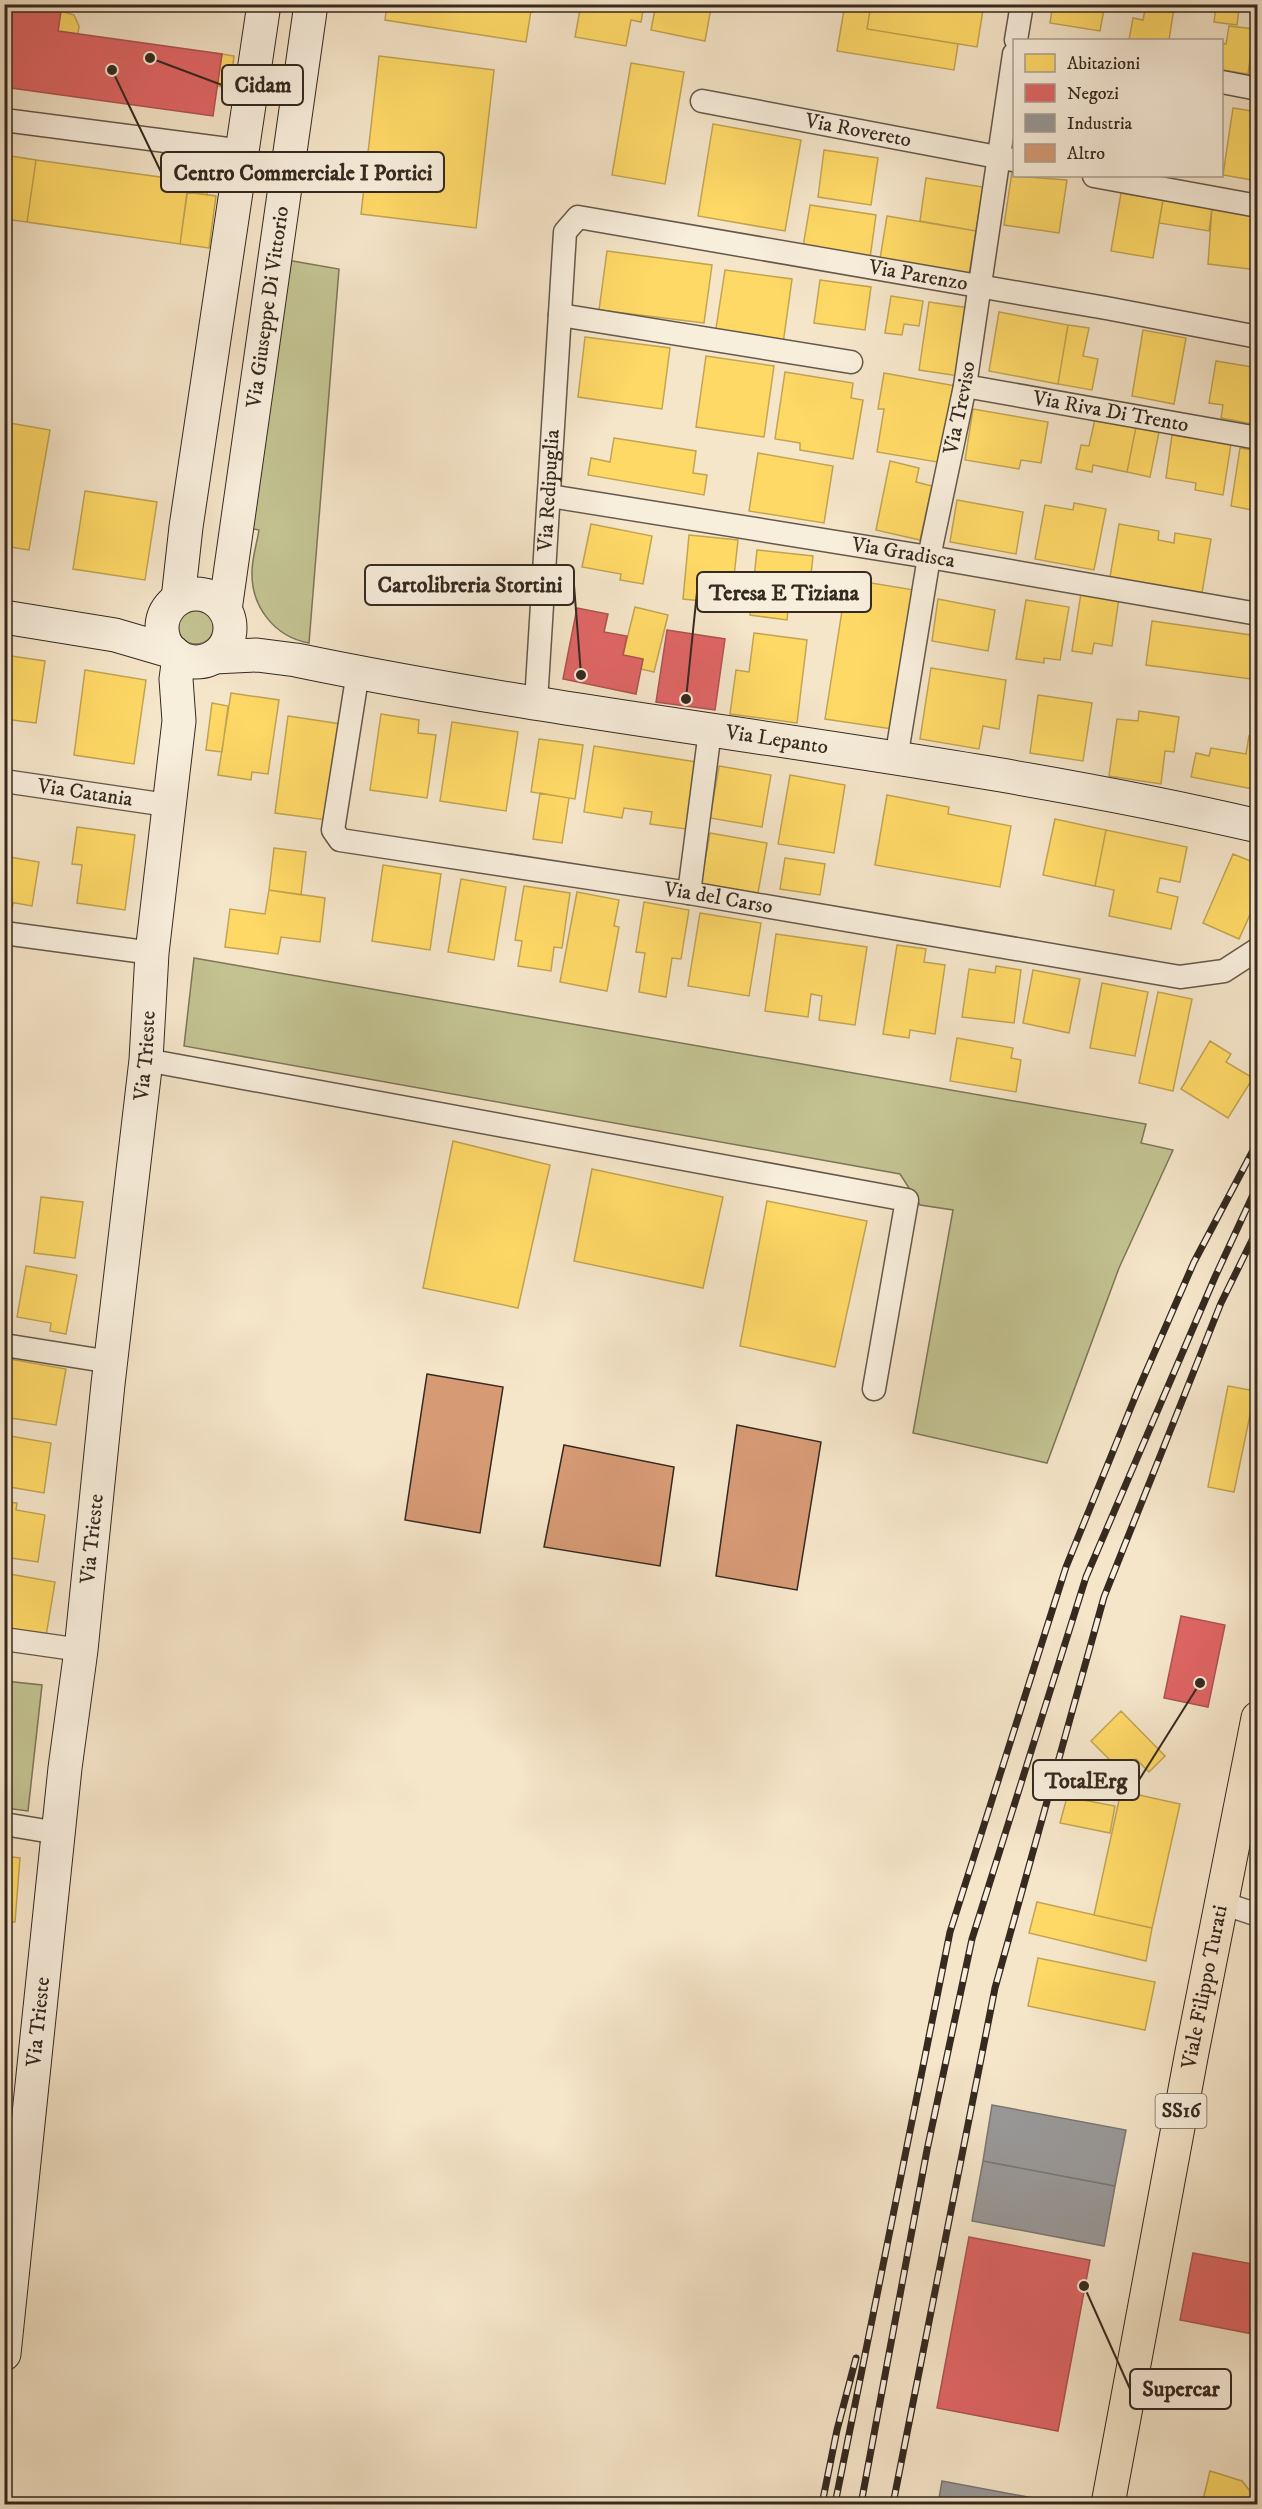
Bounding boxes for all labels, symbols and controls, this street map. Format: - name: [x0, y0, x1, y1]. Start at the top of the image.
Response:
- legend: [1013, 39, 1223, 177]
- text: Abitazioni: [1067, 53, 1140, 75]
- callout: Cidam: [222, 65, 303, 105]
- text: Cidam: [234, 72, 292, 99]
- text: Negozi: [1067, 83, 1119, 105]
- street label: Via Rovereto: [802, 108, 913, 153]
- text: Industria: [1067, 113, 1133, 135]
- text: Altro: [1067, 143, 1105, 165]
- callout: Centro Commerciale I Portici: [161, 152, 444, 192]
- text: Centro Commerciale I Portici: [174, 160, 433, 187]
- street label: Via Giuseppe Di Vittorio: [241, 205, 295, 411]
- street label: Via Parenzo: [866, 254, 970, 297]
- street label: Via Treviso: [938, 360, 981, 458]
- street label: Via Riva Di Trento: [1030, 385, 1191, 438]
- street label: Via Redipuglia: [532, 429, 566, 553]
- street label: Via Gradisca: [849, 532, 957, 574]
- callout: Cartolibreria Stortini: [365, 565, 574, 605]
- text: Cartolibreria Stortini: [378, 572, 563, 599]
- callout: Teresa E Tiziana: [697, 572, 871, 612]
- text: Teresa E Tiziana: [708, 580, 860, 607]
- street label: Via Lepanto: [723, 719, 830, 760]
- street label: Via Catania: [35, 773, 135, 813]
- street label: Via del Carso: [661, 876, 775, 920]
- street label: Via Trieste: [128, 1010, 162, 1103]
- street label: Via Trieste: [75, 1492, 110, 1586]
- callout: TotalErg: [1033, 1760, 1139, 1800]
- text: TotalErg: [1044, 1768, 1129, 1795]
- street label: Viale Filippo Turati: [1176, 1903, 1234, 2072]
- street label: Via Trieste: [21, 1975, 56, 2069]
- road number: SS16: [1156, 2094, 1206, 2128]
- callout: Supercar: [1130, 2369, 1231, 2409]
- text: Supercar: [1142, 2376, 1221, 2403]

